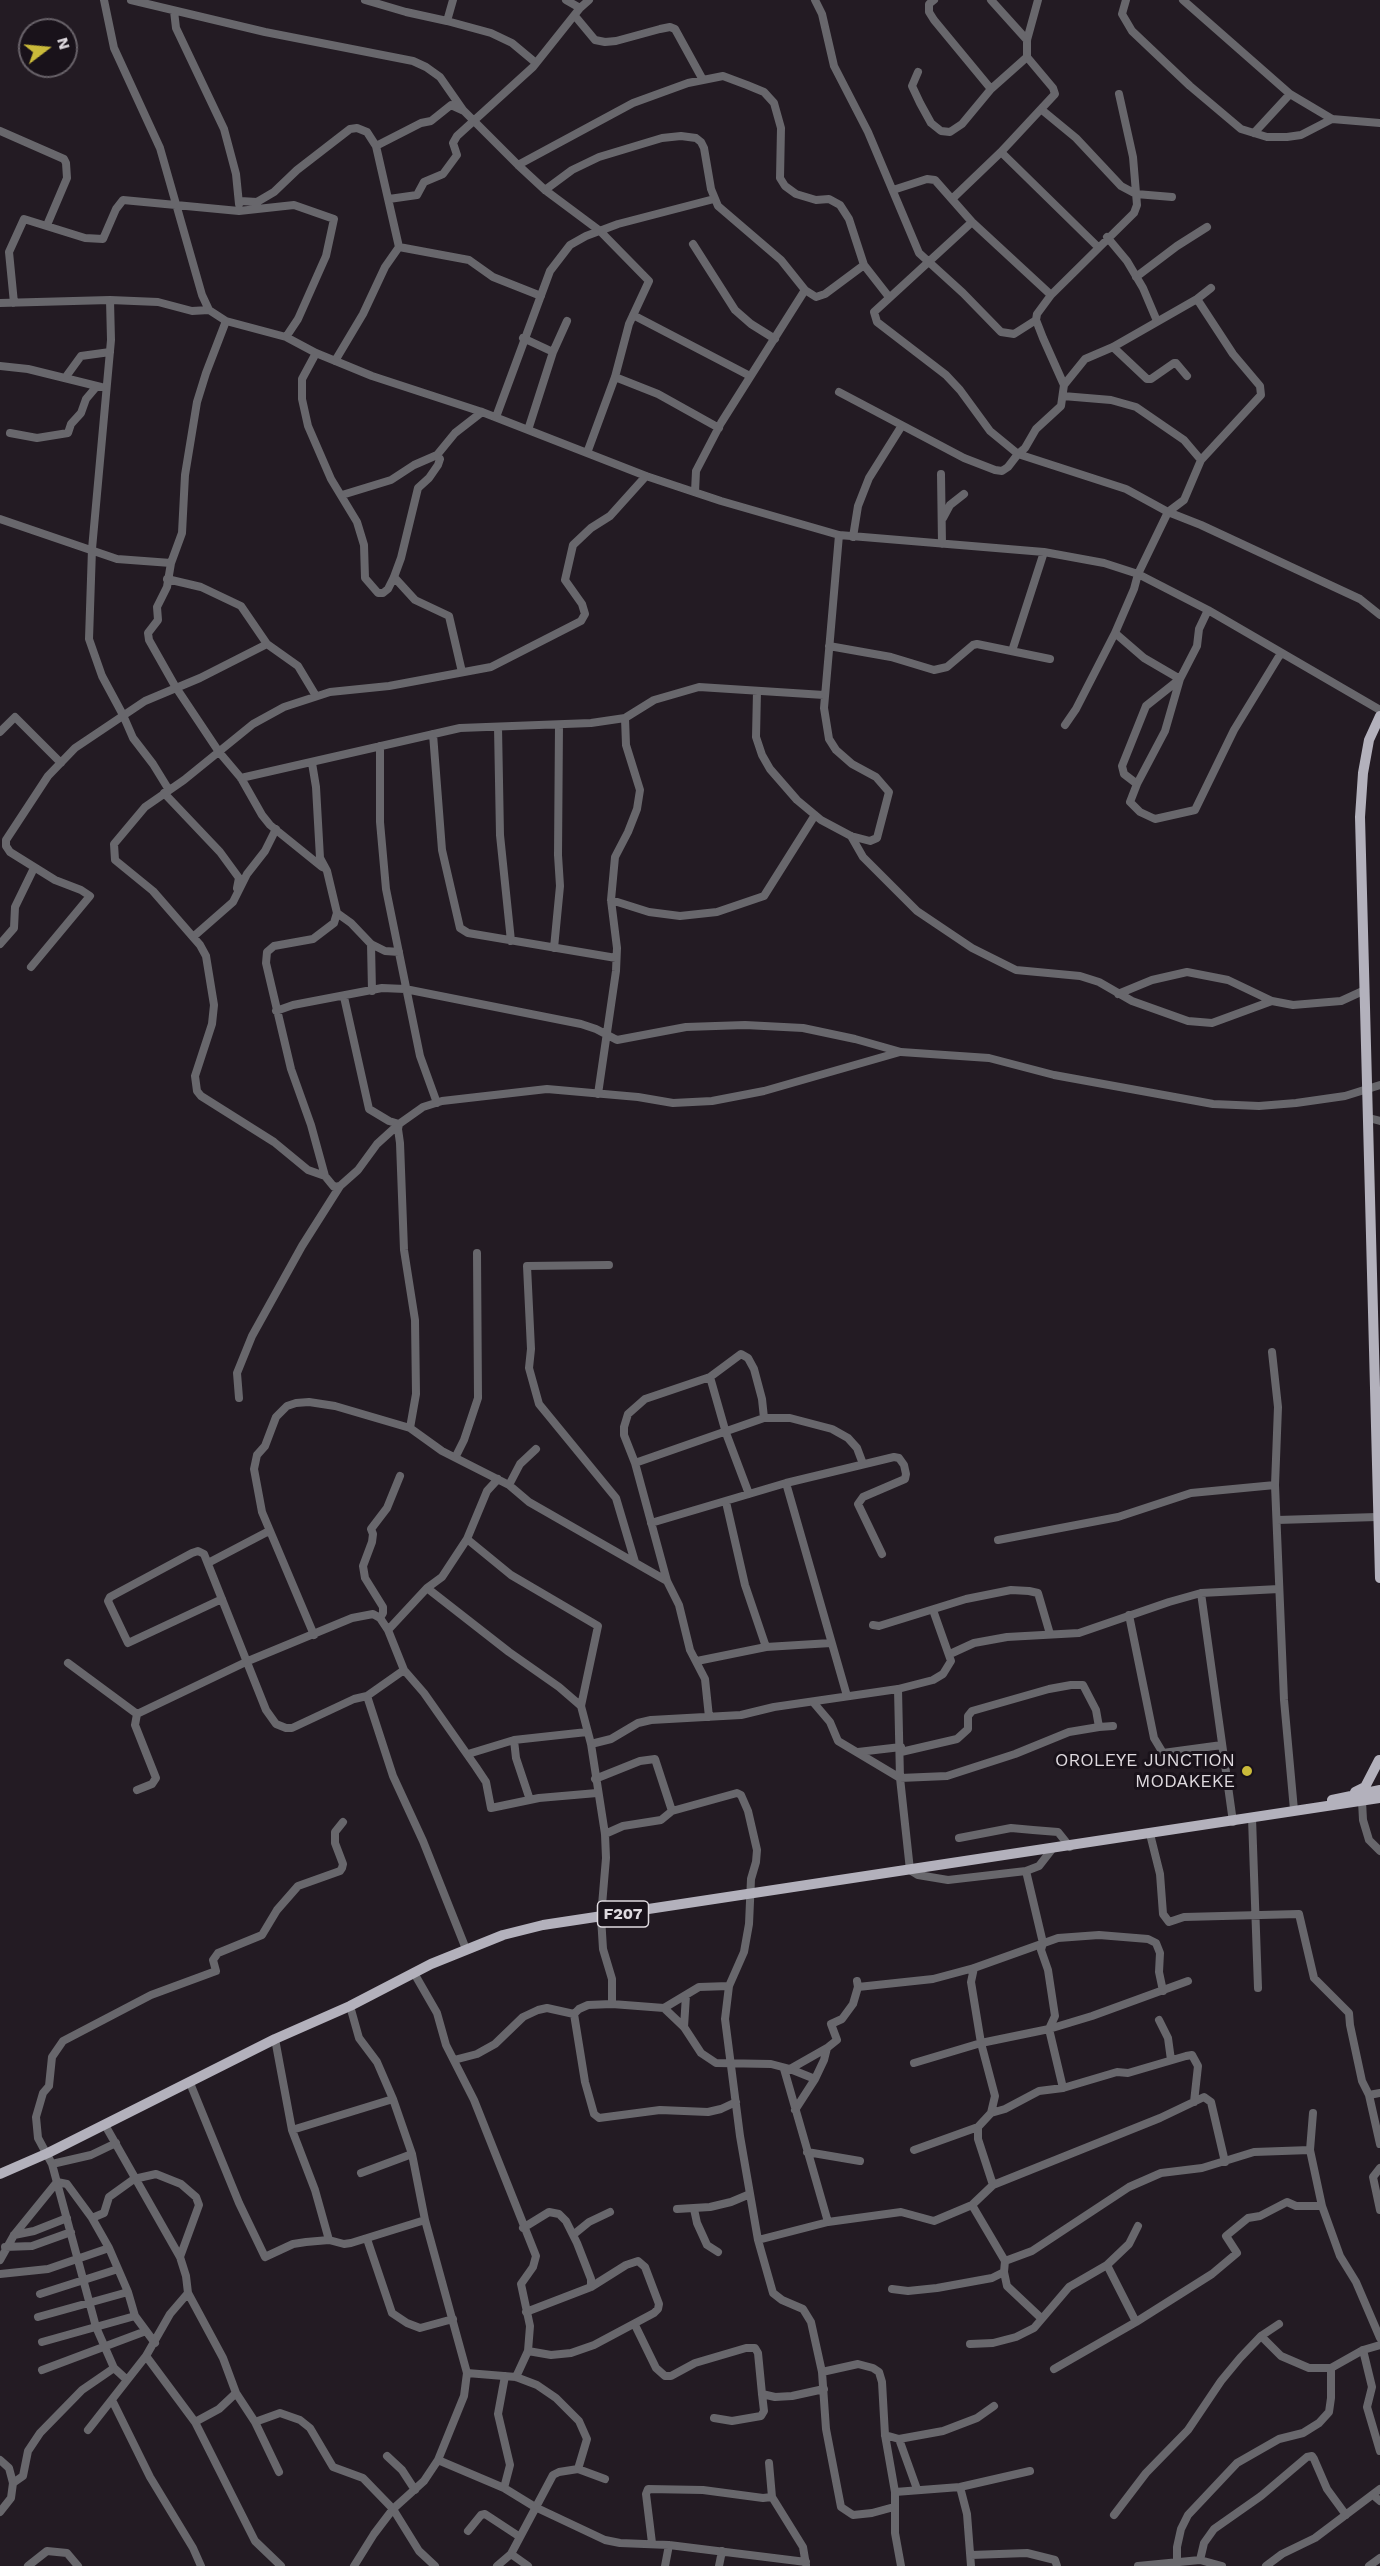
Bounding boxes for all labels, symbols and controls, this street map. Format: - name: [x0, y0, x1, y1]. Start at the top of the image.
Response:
- north arrow: [18, 18, 78, 78]
- text: N: [53, 35, 75, 52]
- place label: OROLEYE JUNCTION MODAKEKE: [1055, 1750, 1235, 1792]
- marker: OROLEYE JUNCTION MODAKEKE: [1240, 1764, 1254, 1778]
- road number: F207: [598, 1901, 648, 1927]

